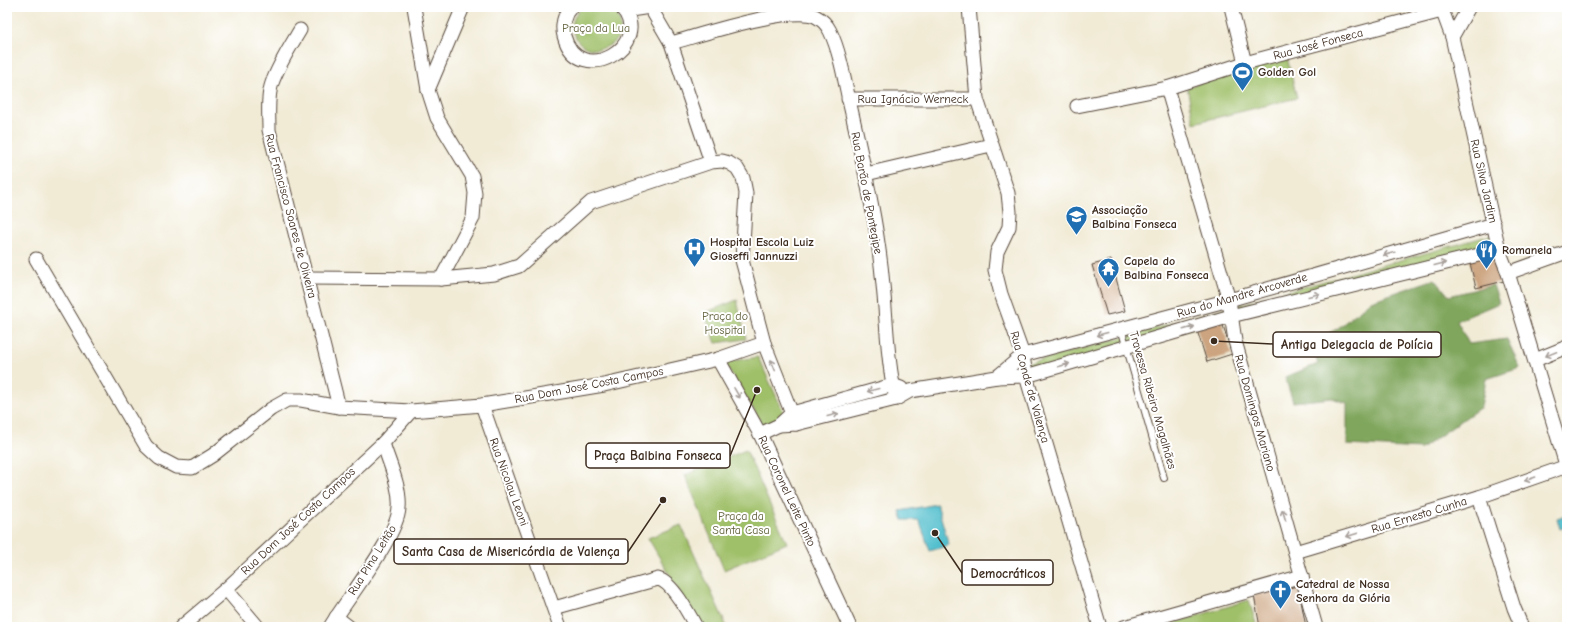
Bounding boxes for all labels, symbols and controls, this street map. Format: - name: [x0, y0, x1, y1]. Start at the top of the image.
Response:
- park label: Praça da Lua: [562, 21, 630, 35]
- street label: Rua José Fonseca: [1272, 25, 1364, 63]
- sports icon: Golden Gol: [1229, 59, 1255, 92]
- place label: Golden Gol: [1258, 65, 1316, 79]
- street label: Rua Ignácio Werneck: [858, 92, 969, 106]
- street label: Rua Barão de Pontegipe: [848, 131, 886, 255]
- street label: Rua Francisco Soares de Oliveira: [262, 132, 320, 300]
- street label: Rua Silva Jardim: [1468, 138, 1500, 224]
- place label: Associação Balbina Fonseca: [1092, 203, 1177, 231]
- school or university icon: Associação Balbina Fonseca: [1063, 204, 1089, 237]
- place label: Hospital Escola Luiz Gioseffi Jannuzzi: [710, 235, 814, 263]
- hospital icon: Hospital Escola Luiz Gioseffi Jannuzzi: [682, 236, 708, 269]
- restaurant icon: Romanela: [1474, 237, 1500, 270]
- place label: Romanela: [1502, 243, 1552, 257]
- one-way arrow: [1383, 251, 1396, 258]
- place label: Capela do Balbina Fonseca: [1124, 254, 1209, 282]
- temple icon: Capela do Balbina Fonseca: [1096, 255, 1122, 288]
- one-way arrow: [1434, 260, 1447, 267]
- street label: Rua do Mandre Arcoverde: [1175, 270, 1309, 320]
- one-way arrow: [1307, 291, 1320, 299]
- park label: Praça do Hospital: [702, 309, 748, 337]
- one-way arrow: [1182, 324, 1195, 331]
- street label: Rua Conde de Valença: [1007, 329, 1053, 445]
- street label: Travessa Ribeiro Magalhães: [1127, 329, 1179, 471]
- one-way arrow: [1095, 331, 1108, 338]
- callout: Antiga Delegacia de Polícia: [1273, 332, 1441, 357]
- text: Antiga Delegacia de Polícia: [1281, 337, 1433, 352]
- one-way arrow: [1545, 350, 1557, 358]
- street label: Rua Domingos Mariano: [1232, 353, 1278, 473]
- one-way arrow: [768, 359, 776, 371]
- one-way arrow: [1057, 361, 1070, 368]
- street label: Rua Dom José Costa Campos: [514, 364, 664, 406]
- one-way arrow: [733, 387, 741, 399]
- one-way arrow: [867, 387, 880, 395]
- one-way arrow: [827, 410, 840, 418]
- street label: Rua Coronel Leite Pinto: [755, 433, 819, 549]
- street label: Rua Nicolau Leoni: [487, 436, 531, 528]
- callout: Praça Balbina Fonseca: [586, 443, 730, 468]
- text: Praça Balbina Fonseca: [594, 448, 722, 463]
- street label: Rua Dom José Costa Campos: [238, 464, 358, 578]
- one-way arrow: [1524, 476, 1536, 484]
- street label: Rua Ernesto Cunha: [1369, 494, 1469, 536]
- one-way arrow: [1280, 508, 1287, 521]
- park label: Praça da Santa Casa: [712, 509, 770, 537]
- street label: Rua Pina Leitão: [345, 522, 399, 598]
- one-way arrow: [1346, 532, 1359, 539]
- callout: Santa Casa de Misericórdia de Valença: [394, 539, 628, 564]
- text: Santa Casa de Misericórdia de Valença: [402, 544, 620, 559]
- callout: Democráticos: [962, 560, 1053, 585]
- text: Democráticos: [971, 566, 1046, 581]
- place label: Catedral de Nossa Senhora da Glória: [1296, 577, 1390, 605]
- church icon: Catedral de Nossa Senhora da Glória: [1267, 578, 1293, 611]

